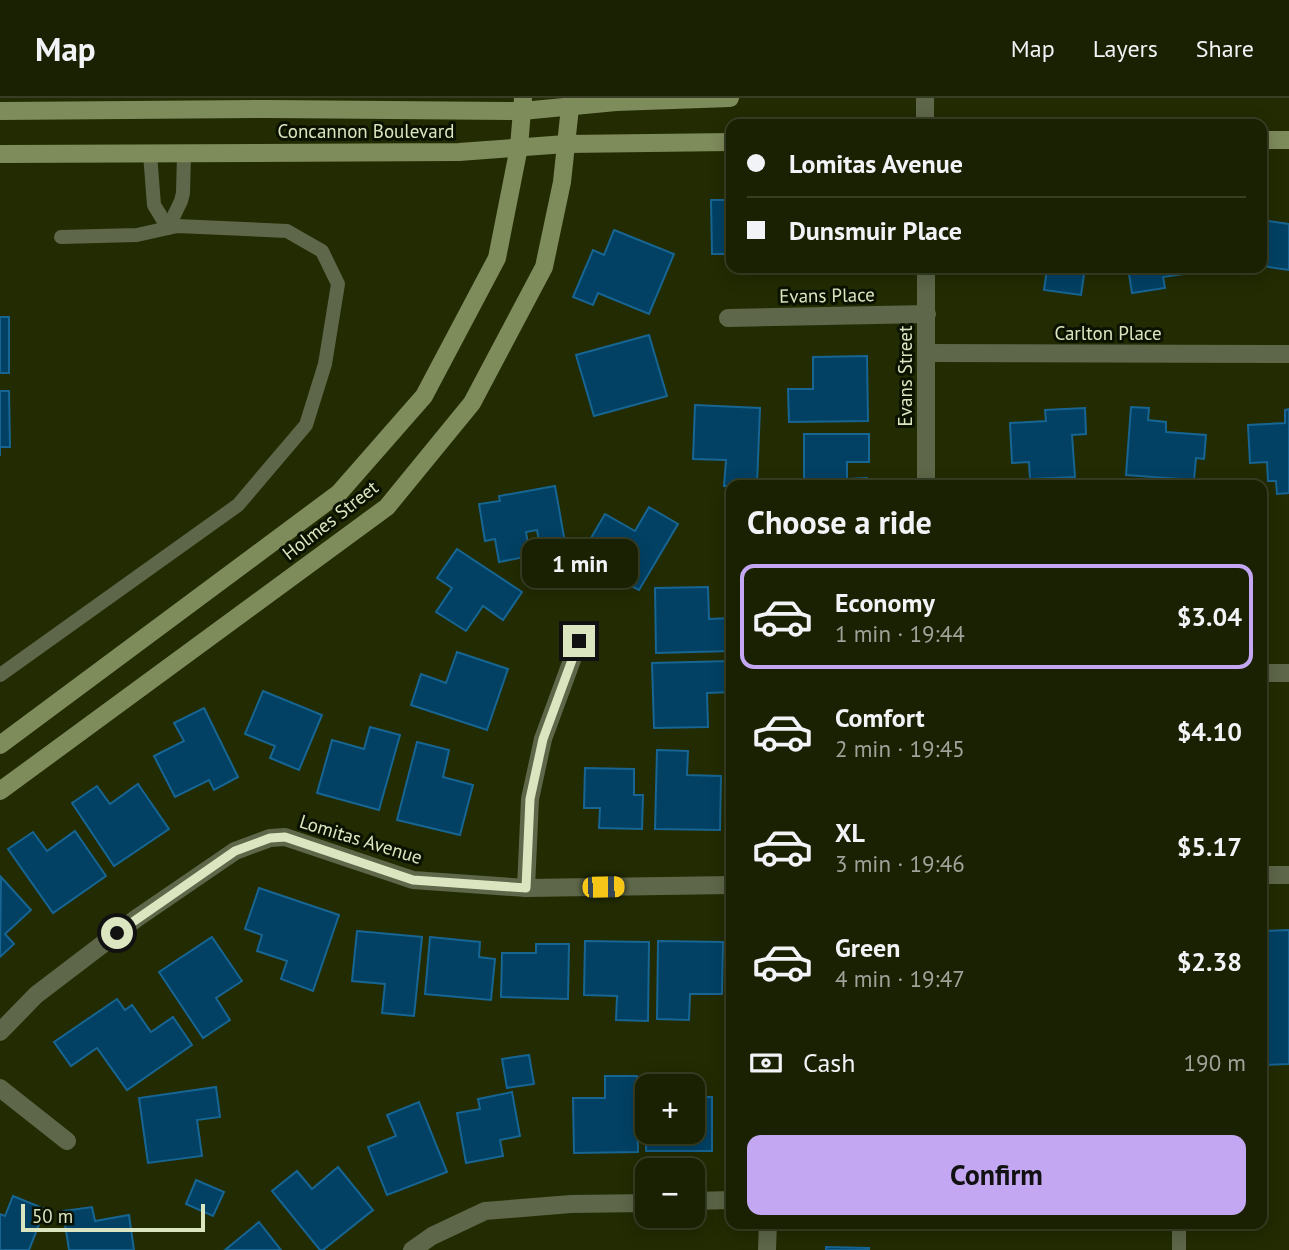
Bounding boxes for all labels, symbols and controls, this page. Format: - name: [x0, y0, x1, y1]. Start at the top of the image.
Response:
- text: Map: [35, 27, 96, 70]
- text: Map: [1011, 33, 1055, 64]
- text: Layers: [1093, 33, 1158, 64]
- text: Share: [1196, 33, 1254, 64]
- street label: Concannon Boulevard: [278, 119, 454, 143]
- text: Lomitas Avenue: [789, 147, 963, 180]
- text: Dunsmuir Place: [789, 214, 962, 247]
- street label: Evans Place: [779, 282, 875, 308]
- street label: Carlton Place: [1054, 321, 1162, 345]
- street label: Evans Street: [893, 325, 917, 426]
- street label: Holmes Street: [277, 475, 383, 565]
- text: Choose a ride: [747, 501, 932, 543]
- callout: 1 min: [521, 540, 637, 588]
- text: 1 min: [552, 549, 608, 578]
- icon: car: [751, 585, 814, 648]
- text: Economy: [835, 586, 935, 619]
- text: $3.04: [1177, 600, 1242, 633]
- text: 1 min · 19:44: [835, 619, 965, 648]
- route end: [563, 625, 595, 657]
- icon: car: [751, 700, 814, 763]
- text: Comfort: [835, 701, 925, 734]
- text: $4.10: [1177, 715, 1242, 748]
- text: 2 min · 19:45: [835, 734, 965, 763]
- street label: Lomitas Avenue: [297, 809, 425, 869]
- icon: car: [751, 815, 814, 878]
- text: XL: [835, 816, 865, 849]
- text: $5.17: [1177, 830, 1242, 863]
- text: 3 min · 19:46: [835, 849, 965, 878]
- car: [582, 876, 625, 898]
- route start: [101, 917, 133, 949]
- icon: car: [751, 930, 814, 993]
- text: Green: [835, 931, 900, 964]
- text: $2.38: [1177, 945, 1242, 978]
- text: 4 min · 19:47: [835, 964, 965, 993]
- icon: cash: [747, 1044, 785, 1082]
- text: Cash: [803, 1046, 855, 1079]
- text: 190 m: [1184, 1048, 1246, 1077]
- map controls: [635, 1074, 705, 1228]
- button: +: [635, 1074, 705, 1144]
- button: Confirm: [747, 1135, 1246, 1215]
- button: −: [635, 1158, 705, 1228]
- scale bar: [21, 1201, 205, 1233]
- text: 50 m: [32, 1204, 73, 1228]

